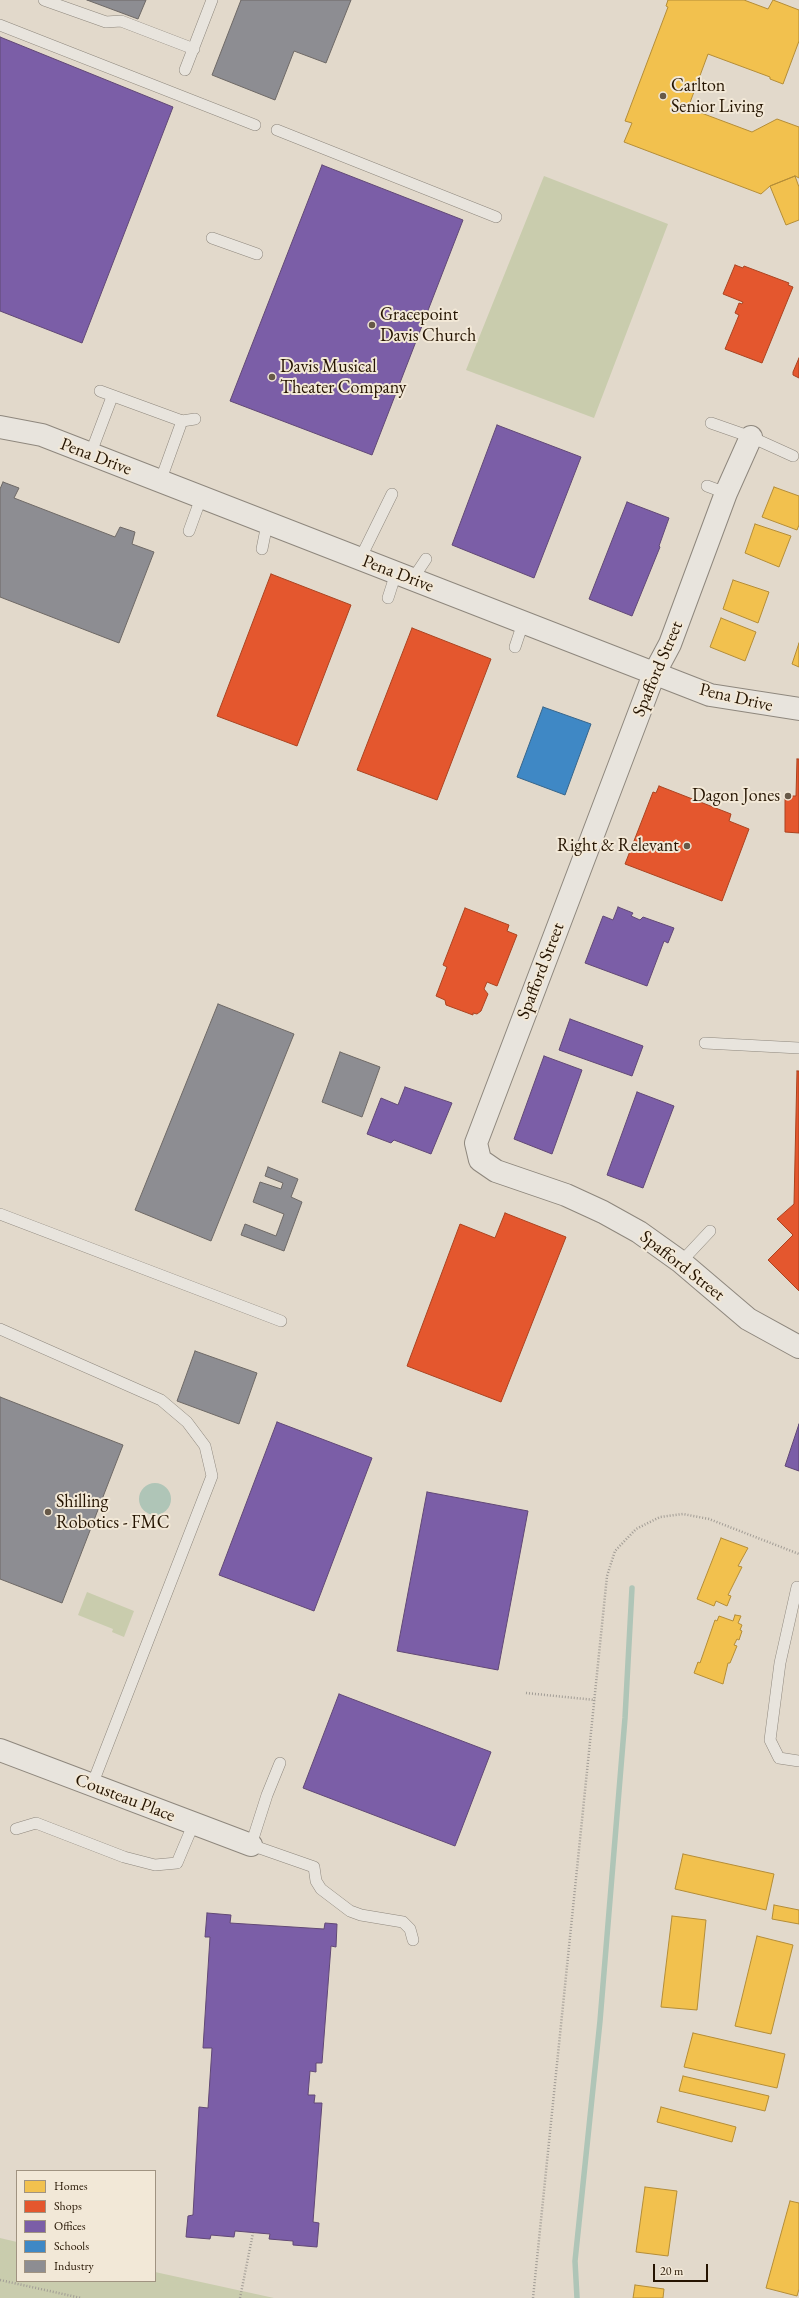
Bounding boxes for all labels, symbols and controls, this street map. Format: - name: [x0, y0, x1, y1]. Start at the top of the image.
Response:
- place label: Carlton Senior Living: [671, 75, 763, 118]
- marker: Carlton Senior Living: [658, 91, 668, 101]
- place label: Gracepoint Davis Church: [380, 304, 476, 346]
- marker: Gracepoint Davis Church: [367, 320, 377, 330]
- place label: Davis Musical Theater Company: [280, 356, 406, 398]
- marker: Davis Musical Theater Company: [267, 372, 277, 382]
- street label: Pena Drive: [57, 434, 135, 480]
- street label: Pena Drive: [359, 551, 437, 597]
- street label: Spafford Street: [628, 618, 688, 720]
- street label: Pena Drive: [697, 679, 775, 717]
- place label: Dagon Jones: [692, 785, 780, 807]
- marker: Dagon Jones: [783, 791, 793, 801]
- place label: Right & Relevant: [557, 835, 679, 857]
- marker: Right & Relevant: [682, 841, 692, 851]
- street label: Spafford Street: [513, 920, 569, 1022]
- street label: Spafford Street: [635, 1226, 729, 1306]
- place label: Shilling Robotics - FMC: [56, 1491, 169, 1534]
- marker: Shilling Robotics - FMC: [43, 1507, 53, 1517]
- street label: Cousteau Place: [72, 1769, 178, 1827]
- legend: [16, 2170, 156, 2282]
- text: Homes: [54, 2178, 88, 2194]
- text: Shops: [54, 2198, 82, 2214]
- text: Offices: [54, 2218, 86, 2234]
- text: Schools: [54, 2238, 89, 2254]
- scale bar: [655, 2256, 710, 2282]
- text: Industry: [54, 2258, 94, 2274]
- text: 20 m: [660, 2263, 683, 2279]

